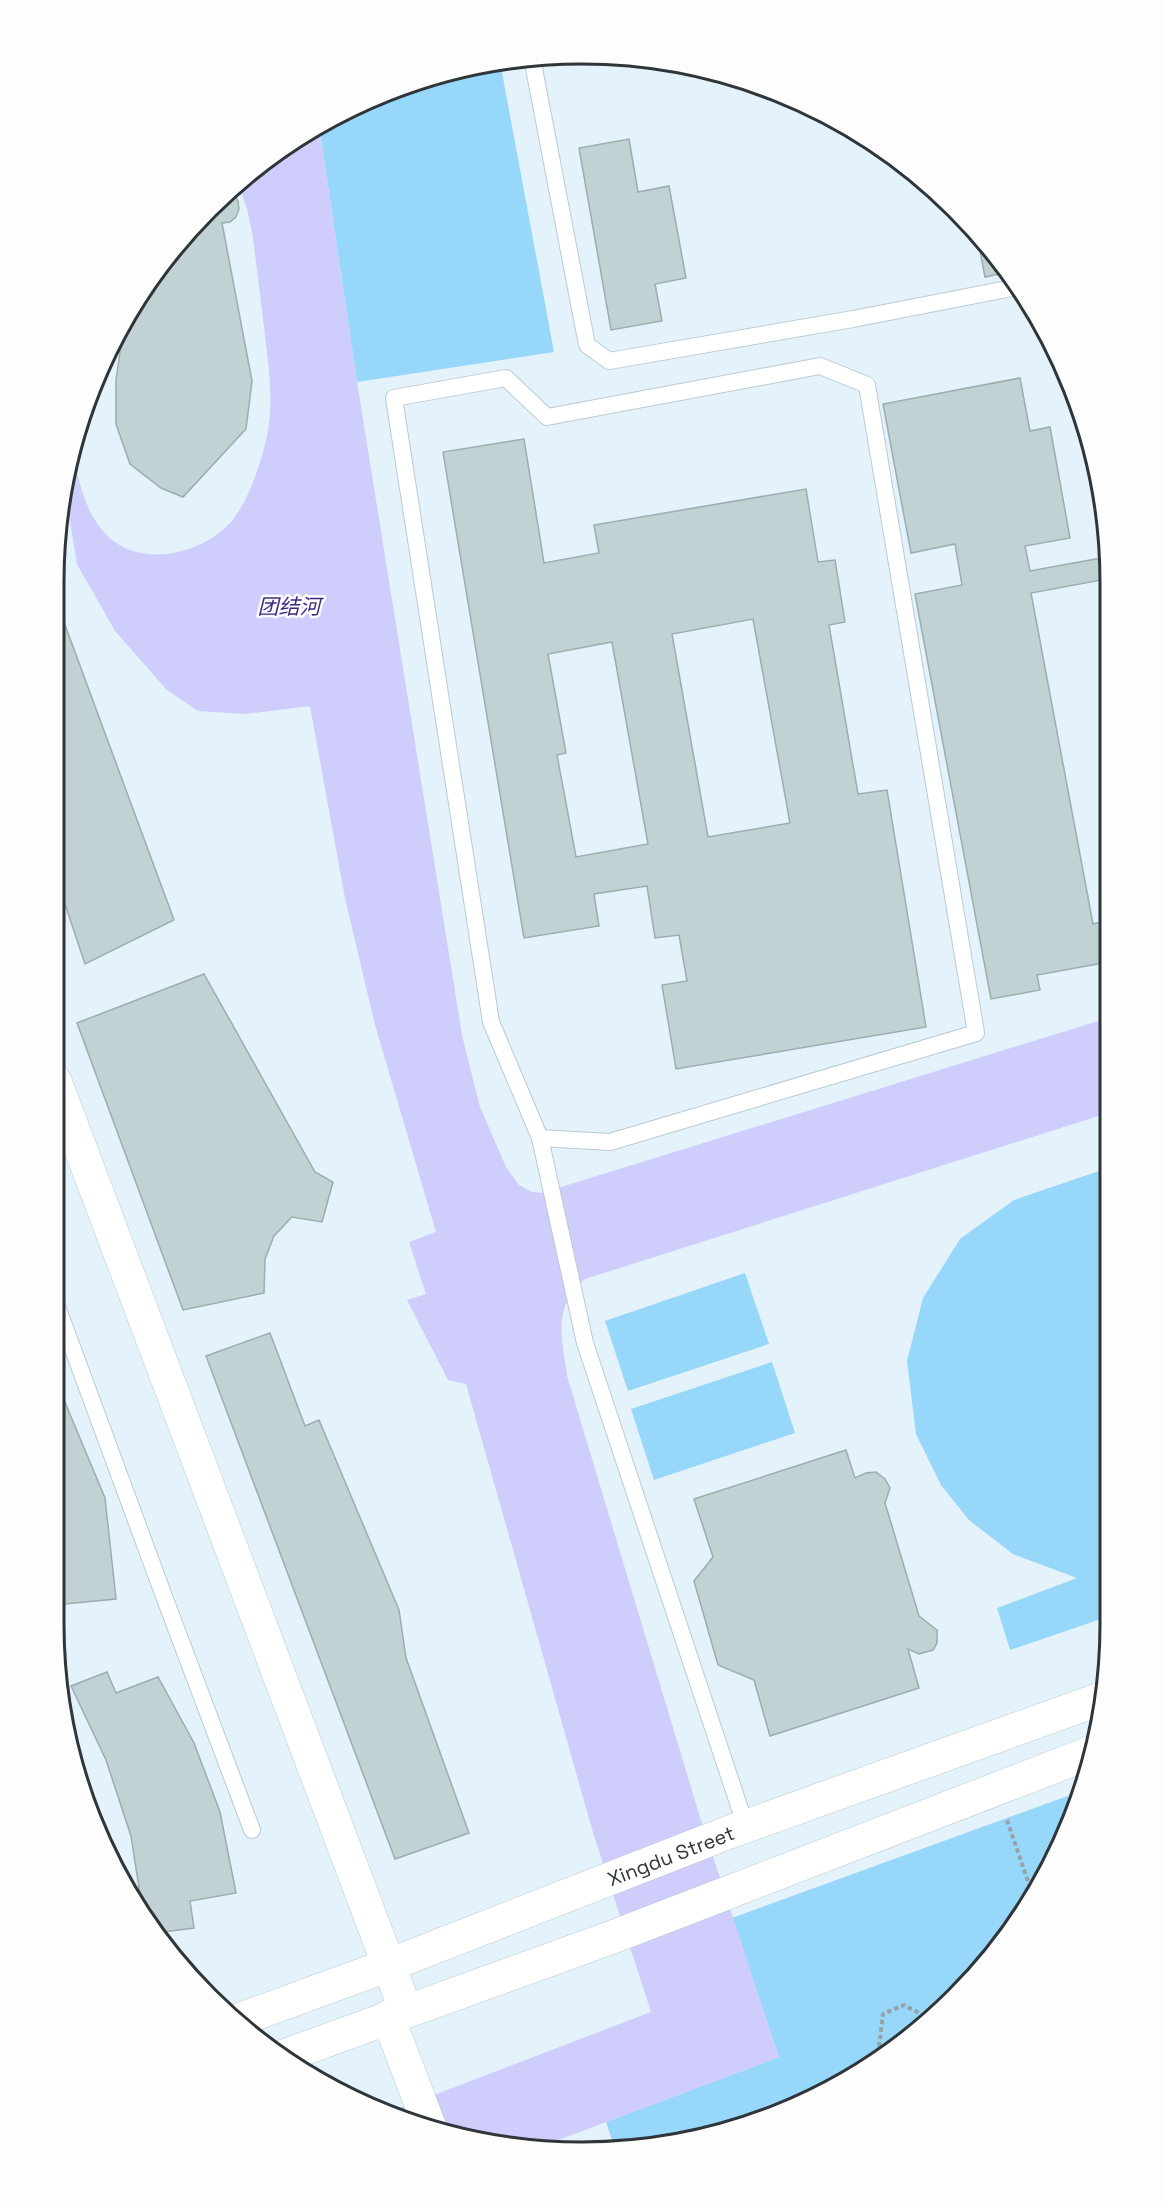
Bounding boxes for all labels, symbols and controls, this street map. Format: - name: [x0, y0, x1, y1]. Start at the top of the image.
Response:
- water label: 团结河: [258, 593, 324, 620]
- street label: Xingdu Street: [604, 1820, 738, 1892]

